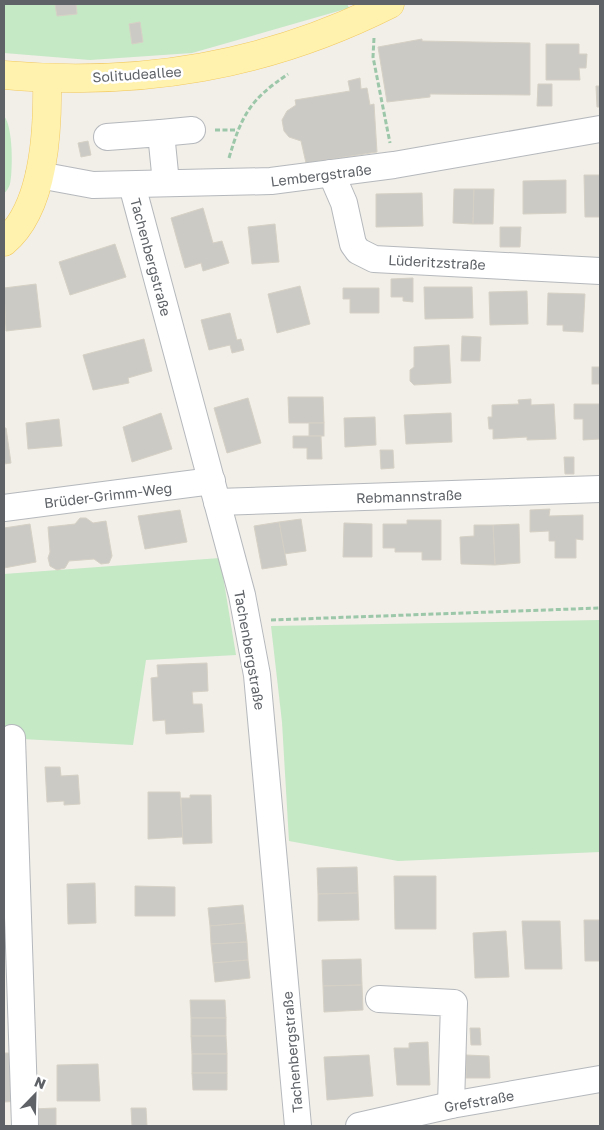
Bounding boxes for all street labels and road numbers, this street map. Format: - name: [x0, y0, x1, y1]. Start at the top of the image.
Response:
- street label: Solitudeallee: [92, 62, 182, 86]
- street label: Lembergstraße: [270, 160, 372, 190]
- street label: Tachenbergstraße: [127, 196, 175, 318]
- street label: Lüderitzstraße: [388, 251, 486, 273]
- street label: Brüder-Grimm-Weg: [43, 479, 173, 511]
- street label: Rebmannstraße: [356, 486, 462, 506]
- street label: Tachenbergstraße: [231, 589, 269, 711]
- street label: Tachenbergstraße: [278, 991, 306, 1113]
- street label: Grefstraße: [443, 1086, 515, 1116]

